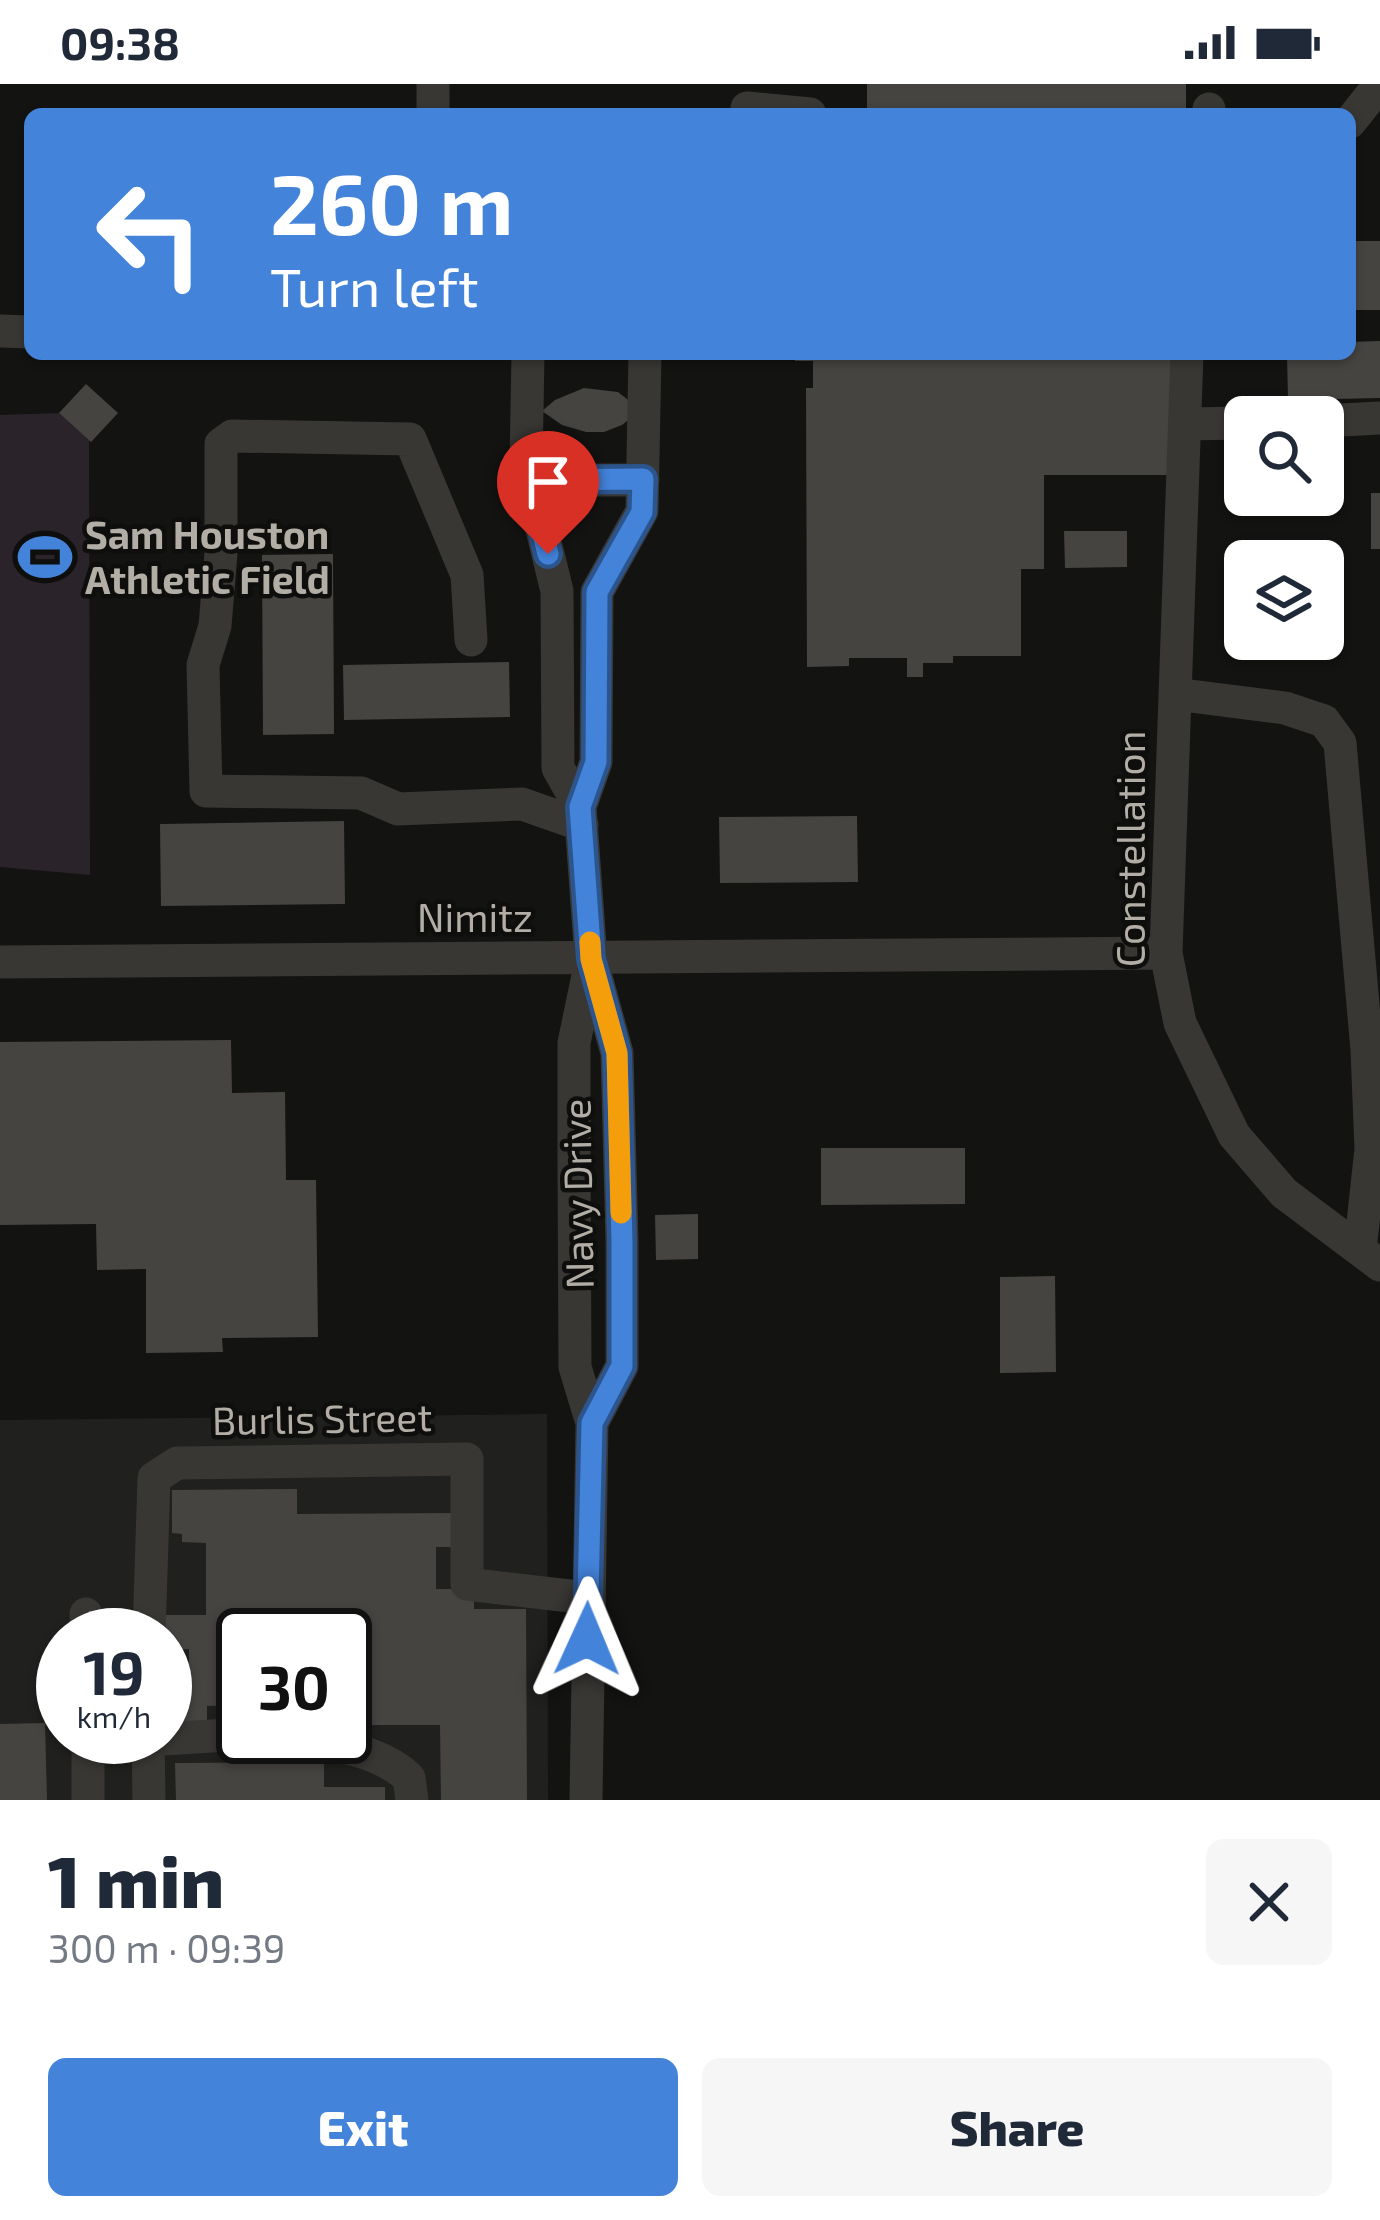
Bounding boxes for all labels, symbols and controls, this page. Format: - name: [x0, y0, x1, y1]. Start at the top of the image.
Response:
- text: 09:38: [60, 15, 180, 69]
- text: 260 m: [270, 151, 514, 252]
- icon: left: [72, 156, 228, 312]
- text: Turn left: [270, 253, 479, 318]
- map controls: [1224, 396, 1344, 660]
- button: search: [1224, 396, 1344, 516]
- pin: [497, 431, 599, 554]
- icon: arrive: [515, 449, 581, 515]
- place label: Sam Houston Athletic Field: [85, 510, 330, 602]
- sports icon: Sam Houston Athletic Field: [16, 528, 74, 586]
- button: layers: [1224, 540, 1344, 660]
- street label: Constellation: [1106, 731, 1153, 967]
- street label: Nimitz: [417, 893, 533, 940]
- street label: Navy Drive: [551, 1098, 602, 1290]
- street label: Burlis Street: [211, 1392, 432, 1443]
- position arrow: [524, 1576, 650, 1702]
- speed limit sign: 30: [216, 1608, 372, 1764]
- text: 19: [83, 1635, 145, 1707]
- text: km/h: [77, 1698, 151, 1734]
- text: 1 min: [48, 1836, 224, 1922]
- button: close: [1206, 1839, 1332, 1965]
- text: 300 m · 09:39: [48, 1924, 285, 1971]
- button: Exit: [48, 2058, 678, 2196]
- button: Share: [702, 2058, 1332, 2196]

